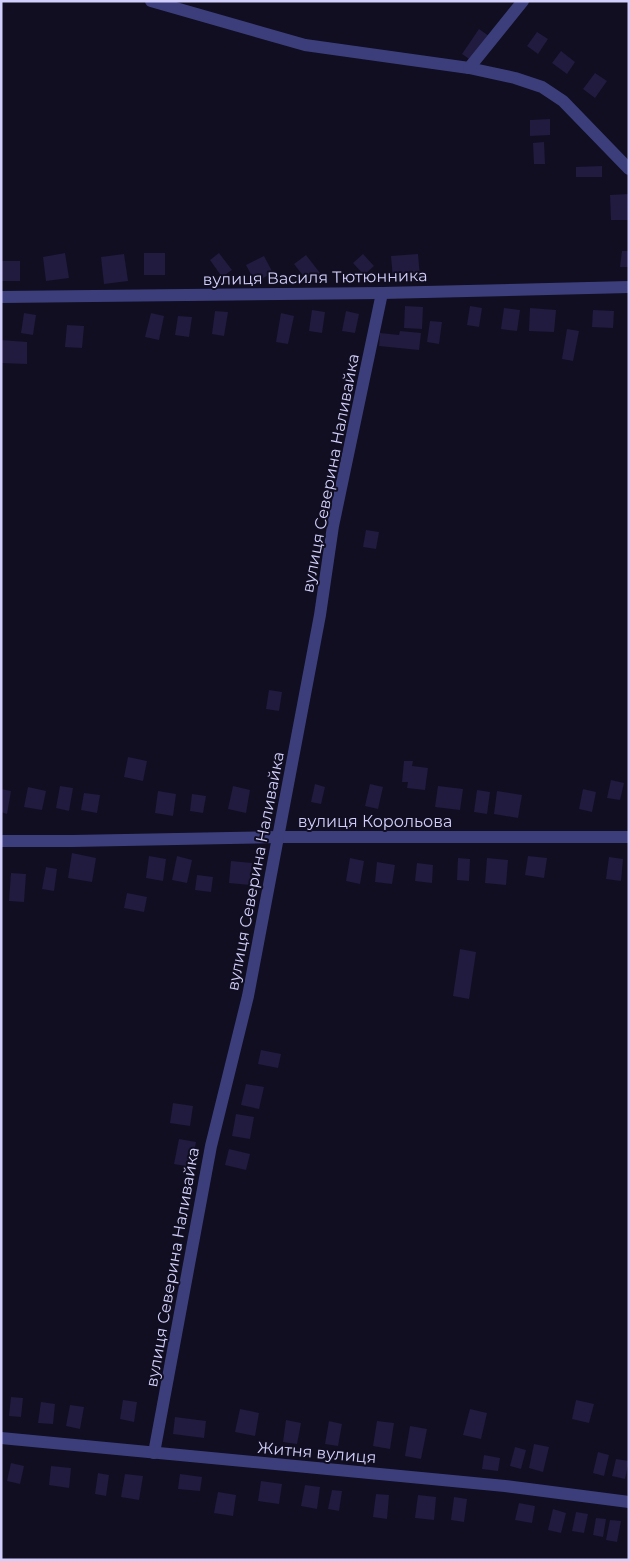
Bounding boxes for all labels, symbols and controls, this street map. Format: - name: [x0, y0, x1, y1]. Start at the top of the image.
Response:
- street label: вулиця Василя Тютюнника: [202, 266, 428, 289]
- street label: вулиця Северина Наливайка: [298, 352, 363, 594]
- street label: вулиця Северина Наливайка: [223, 750, 288, 992]
- street label: вулиця Корольова: [298, 812, 452, 831]
- street label: вулиця Северина Наливайка: [142, 1146, 203, 1389]
- street label: Житня вулиця: [257, 1438, 377, 1467]

